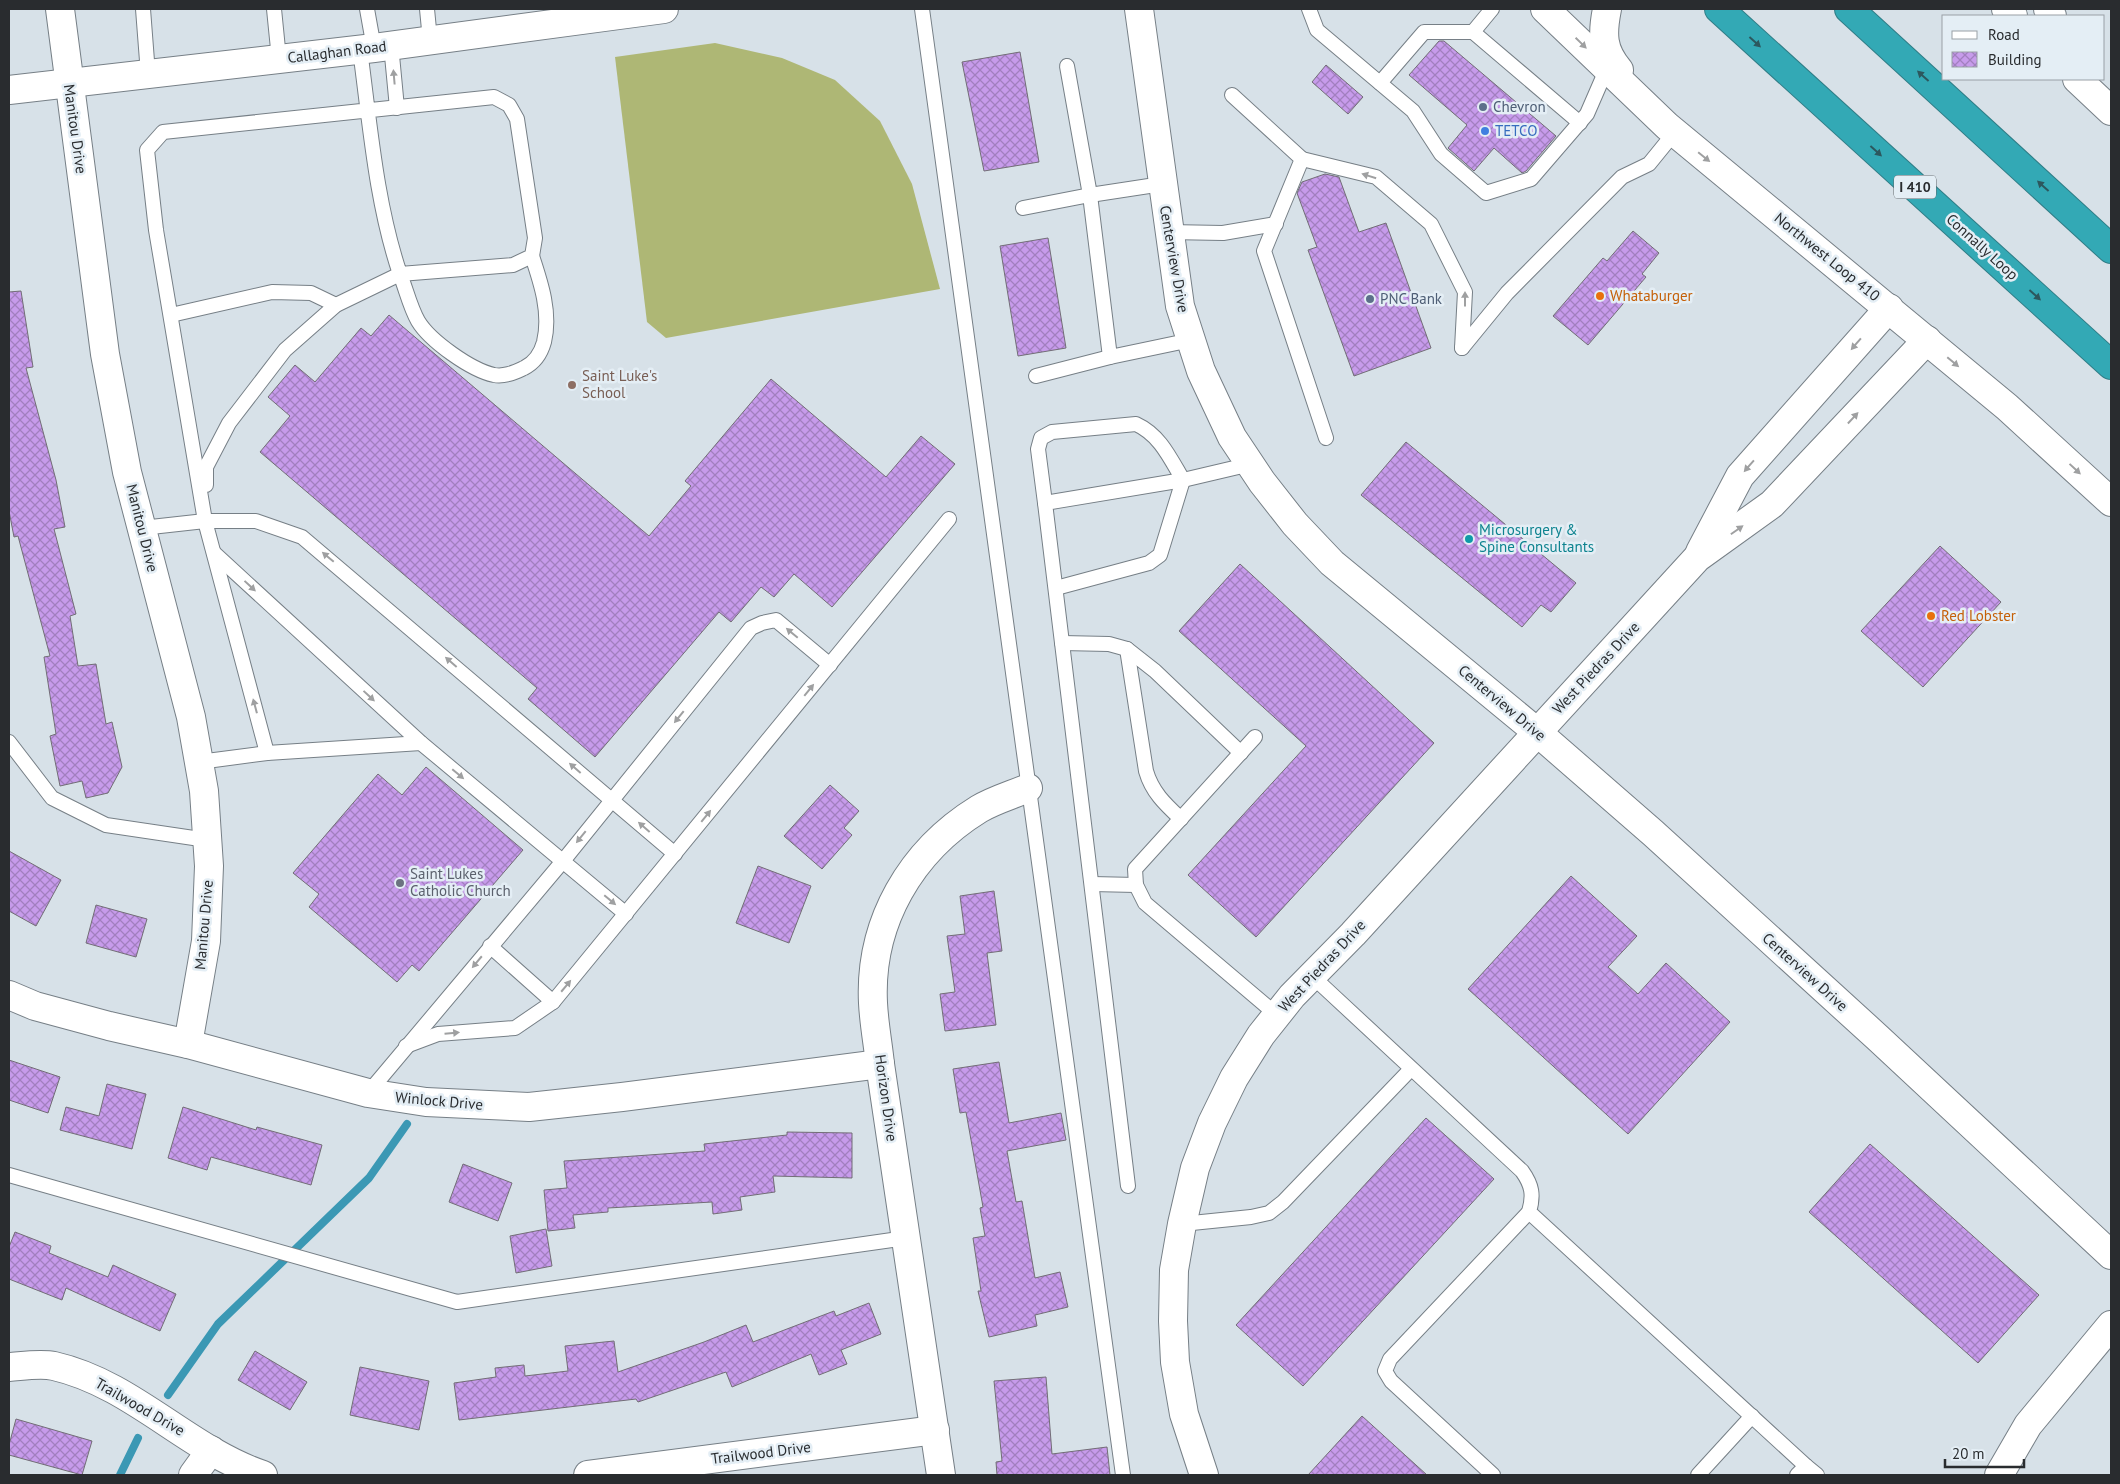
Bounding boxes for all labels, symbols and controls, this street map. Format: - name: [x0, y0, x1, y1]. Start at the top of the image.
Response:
- legend: [1942, 15, 2105, 80]
- text: Road: [1988, 25, 2020, 44]
- street label: Callaghan Road: [286, 36, 388, 67]
- one-way arrow: [1749, 36, 1762, 47]
- one-way arrow: [1574, 37, 1586, 49]
- text: Building: [1988, 50, 2042, 69]
- one-way arrow: [390, 69, 398, 85]
- one-way arrow: [1917, 71, 1929, 82]
- street label: Manitou Drive: [60, 83, 91, 175]
- place label: Chevron: [1493, 97, 1546, 116]
- marker: Chevron: [1477, 101, 1489, 113]
- place label: TETCO: [1495, 121, 1537, 140]
- marker: TETCO: [1479, 125, 1491, 137]
- one-way arrow: [1869, 145, 1881, 157]
- one-way arrow: [1698, 151, 1711, 162]
- one-way arrow: [1361, 172, 1377, 180]
- road number: I 410: [1894, 176, 1936, 198]
- one-way arrow: [2038, 180, 2050, 192]
- street label: Centerview Drive: [1156, 204, 1193, 314]
- street label: Northwest Loop 410: [1771, 208, 1884, 305]
- street label: Connally Loop: [1942, 209, 2022, 284]
- place label: Whataburger: [1610, 286, 1693, 305]
- place label: PNC Bank: [1380, 289, 1443, 308]
- one-way arrow: [2028, 289, 2040, 301]
- marker: Whataburger: [1594, 290, 1606, 302]
- one-way arrow: [1461, 291, 1469, 307]
- marker: PNC Bank: [1364, 293, 1376, 305]
- one-way arrow: [1850, 337, 1862, 349]
- one-way arrow: [1947, 356, 1959, 368]
- place label: Saint Luke's School: [582, 366, 657, 402]
- marker: Saint Luke's School: [566, 379, 578, 391]
- one-way arrow: [1847, 412, 1859, 424]
- one-way arrow: [1743, 459, 1754, 472]
- one-way arrow: [2069, 463, 2081, 475]
- street label: Manitou Drive: [122, 482, 163, 574]
- place label: Microsurgery & Spine Consultants: [1479, 520, 1594, 556]
- one-way arrow: [1730, 525, 1743, 535]
- marker: Microsurgery & Spine Consultants: [1463, 533, 1475, 545]
- one-way arrow: [322, 551, 335, 562]
- one-way arrow: [243, 580, 255, 592]
- place label: Red Lobster: [1941, 606, 2016, 625]
- marker: Red Lobster: [1925, 610, 1937, 622]
- street label: West Piedras Drive: [1548, 618, 1643, 718]
- one-way arrow: [786, 628, 799, 639]
- one-way arrow: [445, 657, 458, 668]
- street label: Centerview Drive: [1455, 660, 1550, 745]
- one-way arrow: [803, 684, 814, 697]
- one-way arrow: [363, 690, 375, 702]
- one-way arrow: [250, 698, 258, 713]
- one-way arrow: [673, 710, 684, 723]
- one-way arrow: [569, 763, 581, 774]
- one-way arrow: [451, 769, 464, 780]
- one-way arrow: [700, 810, 711, 823]
- one-way arrow: [637, 821, 650, 832]
- one-way arrow: [576, 831, 587, 844]
- place label: Saint Lukes Catholic Church: [410, 864, 511, 900]
- marker: Saint Lukes Catholic Church: [394, 877, 406, 889]
- street label: Manitou Drive: [190, 879, 217, 971]
- one-way arrow: [603, 895, 616, 906]
- street label: West Piedras Drive: [1274, 916, 1369, 1016]
- street label: Centerview Drive: [1759, 928, 1852, 1015]
- one-way arrow: [472, 956, 483, 968]
- one-way arrow: [561, 980, 572, 993]
- one-way arrow: [444, 1029, 460, 1037]
- street label: Horizon Drive: [871, 1053, 902, 1143]
- street label: Winlock Drive: [394, 1087, 484, 1114]
- street label: Trailwood Drive: [92, 1373, 188, 1440]
- scale bar: [1945, 1436, 2024, 1468]
- street label: Trailwood Drive: [710, 1437, 812, 1468]
- text: 20 m: [1952, 1444, 1985, 1463]

